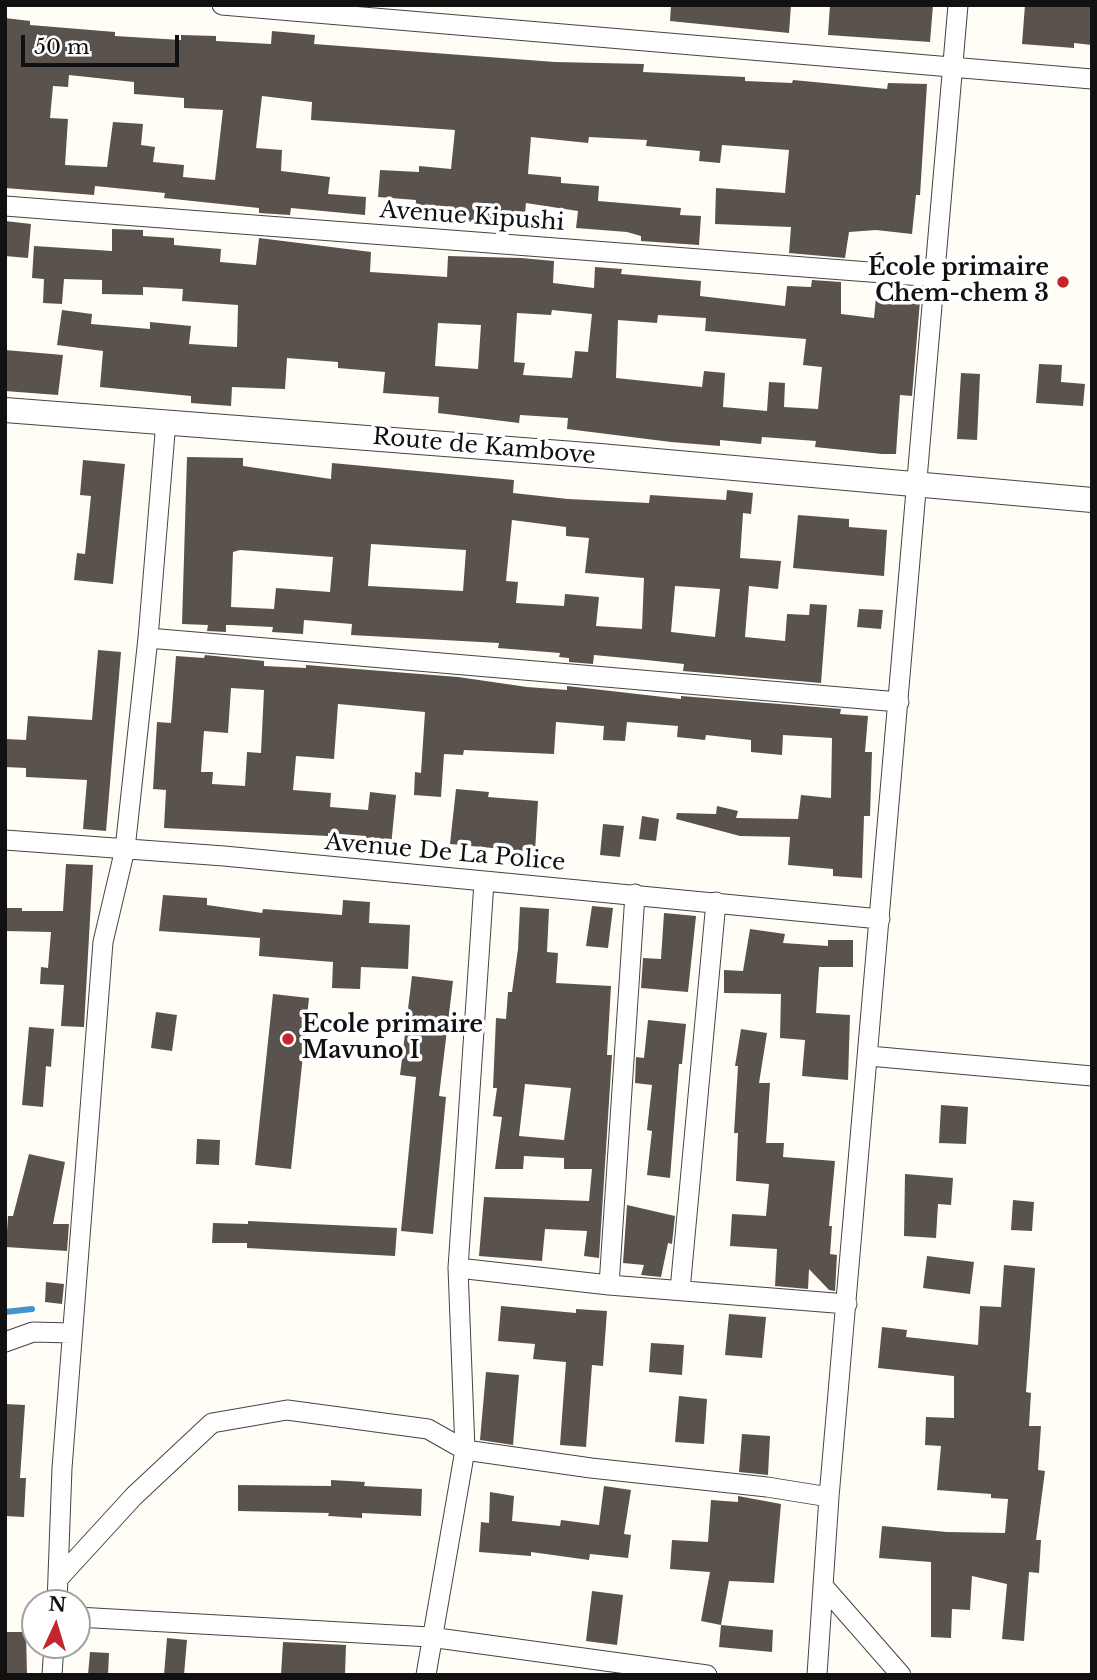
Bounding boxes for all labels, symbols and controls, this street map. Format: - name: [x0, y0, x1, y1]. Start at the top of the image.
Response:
- scale bar: [24, 21, 182, 65]
- text: 50 m: [34, 34, 89, 60]
- street label: Avenue Kipushi: [379, 197, 565, 237]
- place label: École primaire Chem-chem 3: [868, 255, 1049, 309]
- marker: École primaire Chem-chem 3: [1055, 274, 1071, 290]
- street label: Route de Kambove: [371, 424, 597, 470]
- street label: Avenue De La Police: [324, 829, 566, 877]
- place label: Ecole primaire Mavuno I: [302, 1012, 483, 1066]
- marker: Ecole primaire Mavuno I: [280, 1031, 296, 1047]
- north arrow: [21, 1589, 91, 1659]
- text: N: [48, 1592, 67, 1617]

